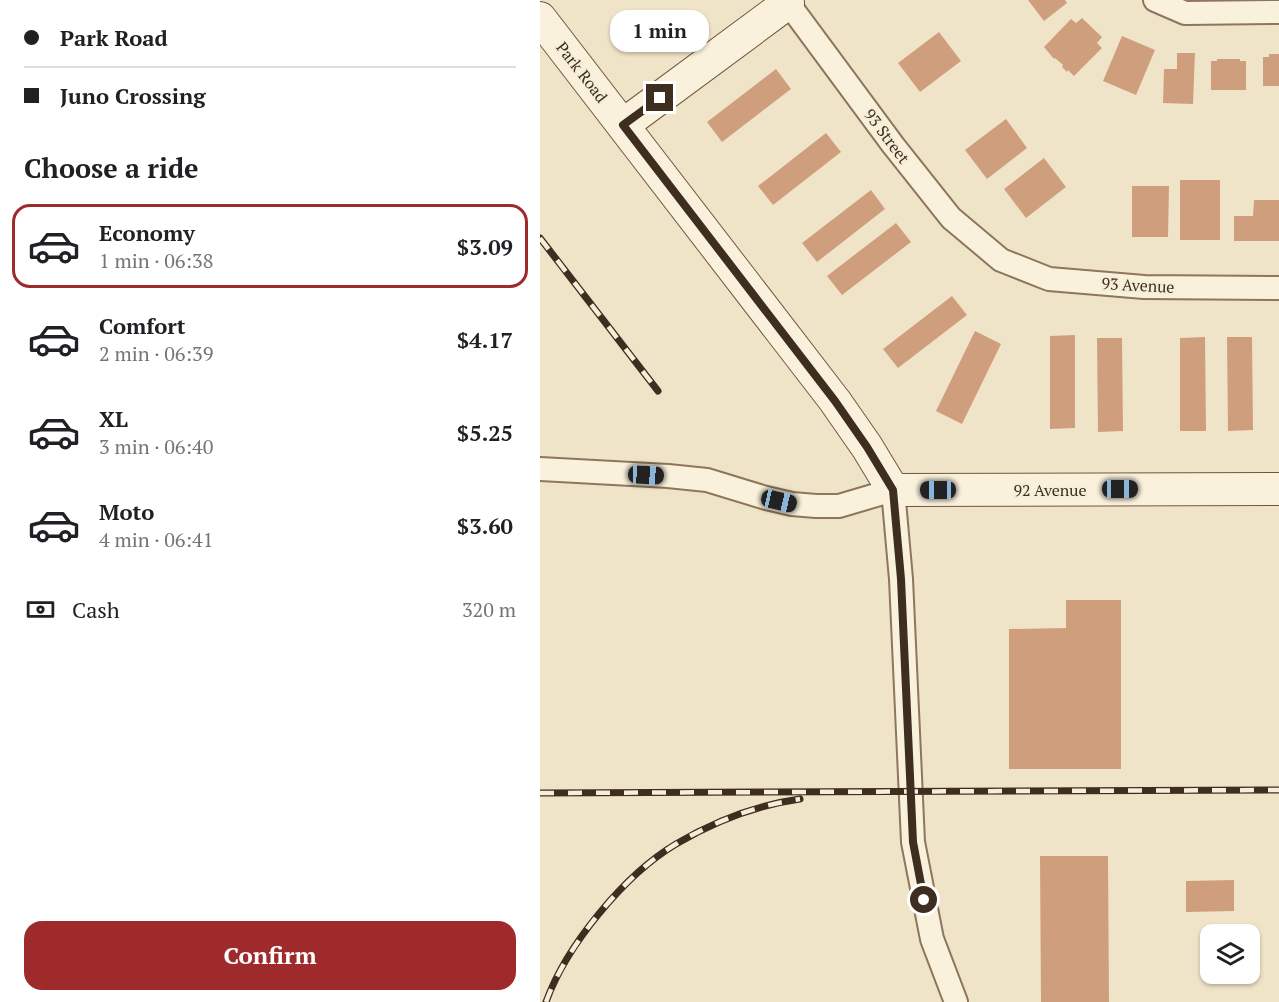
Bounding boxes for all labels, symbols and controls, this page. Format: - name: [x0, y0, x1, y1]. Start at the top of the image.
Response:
- callout: 1 min: [610, 11, 710, 53]
- text: 1 min: [632, 17, 687, 44]
- text: Park Road: [60, 23, 168, 52]
- street label: Park Road: [551, 37, 613, 107]
- text: Juno Crossing: [60, 81, 206, 110]
- route end: [646, 84, 673, 111]
- street label: 93 Street: [859, 104, 915, 168]
- text: Choose a ride: [24, 150, 199, 186]
- text: Economy: [99, 218, 195, 247]
- icon: car: [27, 219, 81, 273]
- text: $3.09: [457, 232, 513, 261]
- text: 1 min · 06:38: [99, 247, 213, 274]
- street label: 93 Avenue: [1101, 272, 1175, 298]
- text: Comfort: [99, 311, 185, 340]
- icon: car: [27, 312, 81, 366]
- text: $4.17: [457, 325, 513, 354]
- text: 2 min · 06:39: [99, 340, 213, 367]
- text: XL: [99, 404, 128, 433]
- icon: car: [27, 405, 81, 459]
- text: $5.25: [457, 418, 513, 447]
- text: 3 min · 06:40: [99, 433, 213, 460]
- car: [628, 465, 664, 485]
- street label: 92 Avenue: [1013, 479, 1087, 501]
- car: [1102, 480, 1138, 498]
- car: [920, 481, 956, 499]
- car: [759, 488, 799, 514]
- text: Moto: [99, 497, 154, 526]
- icon: car: [27, 498, 81, 552]
- text: $3.60: [457, 511, 513, 540]
- text: 4 min · 06:41: [99, 526, 213, 553]
- icon: cash: [24, 593, 57, 626]
- text: Cash: [72, 595, 120, 624]
- text: 320 m: [462, 596, 516, 623]
- route start: [910, 886, 937, 913]
- button: Confirm: [24, 921, 516, 990]
- map controls: [1200, 924, 1260, 984]
- button: layers: [1200, 924, 1260, 984]

